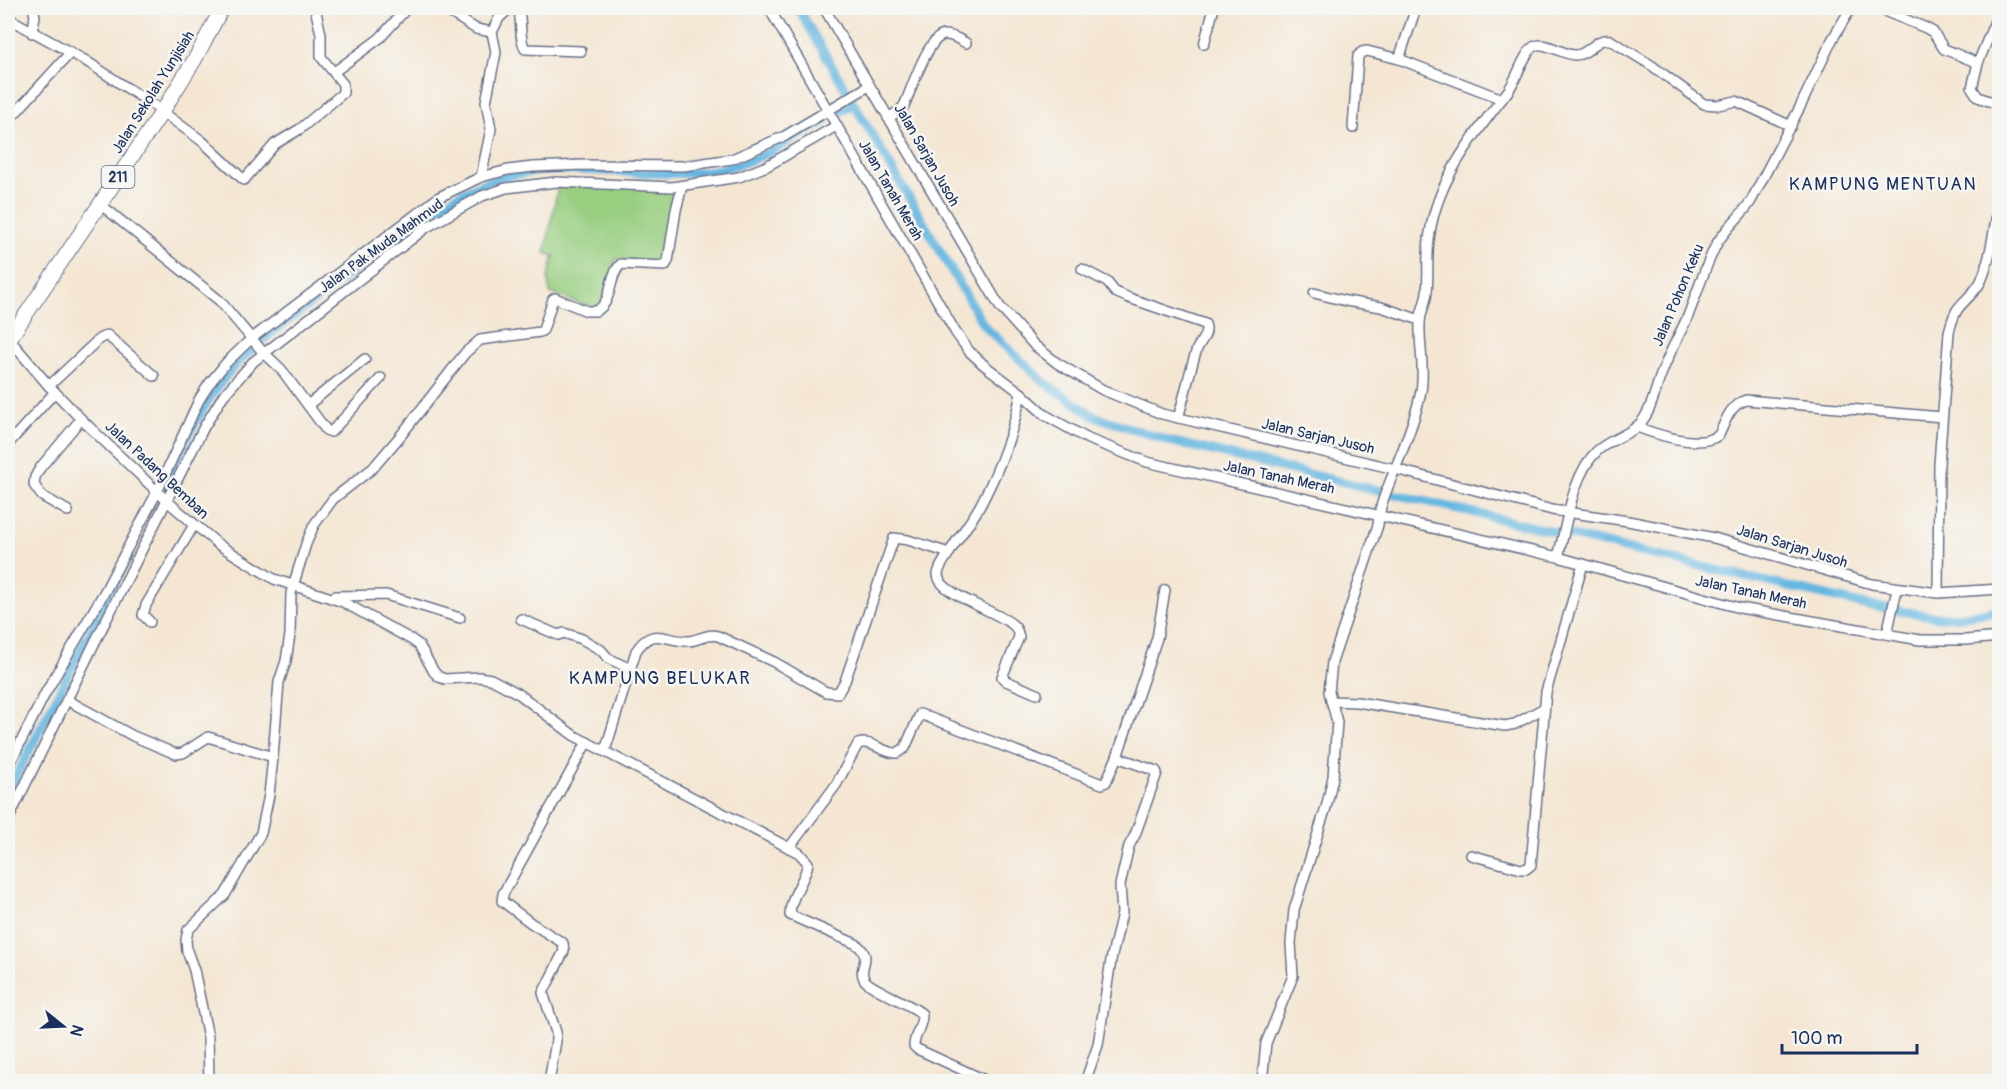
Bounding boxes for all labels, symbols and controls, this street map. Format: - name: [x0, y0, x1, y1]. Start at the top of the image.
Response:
- street label: Jalan Sekolah Yunjisiah: [108, 27, 199, 157]
- street label: Jalan Sarjan Jusoh: [890, 101, 964, 210]
- street label: Jalan Tanah Merah: [854, 136, 927, 244]
- road number: 211: [102, 166, 134, 188]
- district label: KAMPUNG MENTUAN: [1789, 173, 1977, 196]
- street label: Jalan Pak Muda Mahmud: [315, 195, 447, 298]
- street label: Jalan Pohon Keku: [1648, 241, 1709, 349]
- street label: Jalan Sarjan Jusoh: [1260, 414, 1376, 459]
- street label: Jalan Padang Bemban: [101, 417, 213, 523]
- street label: Jalan Tanah Merah: [1222, 456, 1336, 499]
- street label: Jalan Sarjan Jusoh: [1734, 521, 1850, 572]
- street label: Jalan Tanah Merah: [1694, 571, 1808, 614]
- district label: KAMPUNG BELUKAR: [569, 667, 751, 690]
- north arrow: [33, 996, 93, 1056]
- scale bar: [1782, 1017, 1917, 1055]
- text: N: [65, 1022, 87, 1039]
- text: 100 m: [1791, 1027, 1843, 1050]

